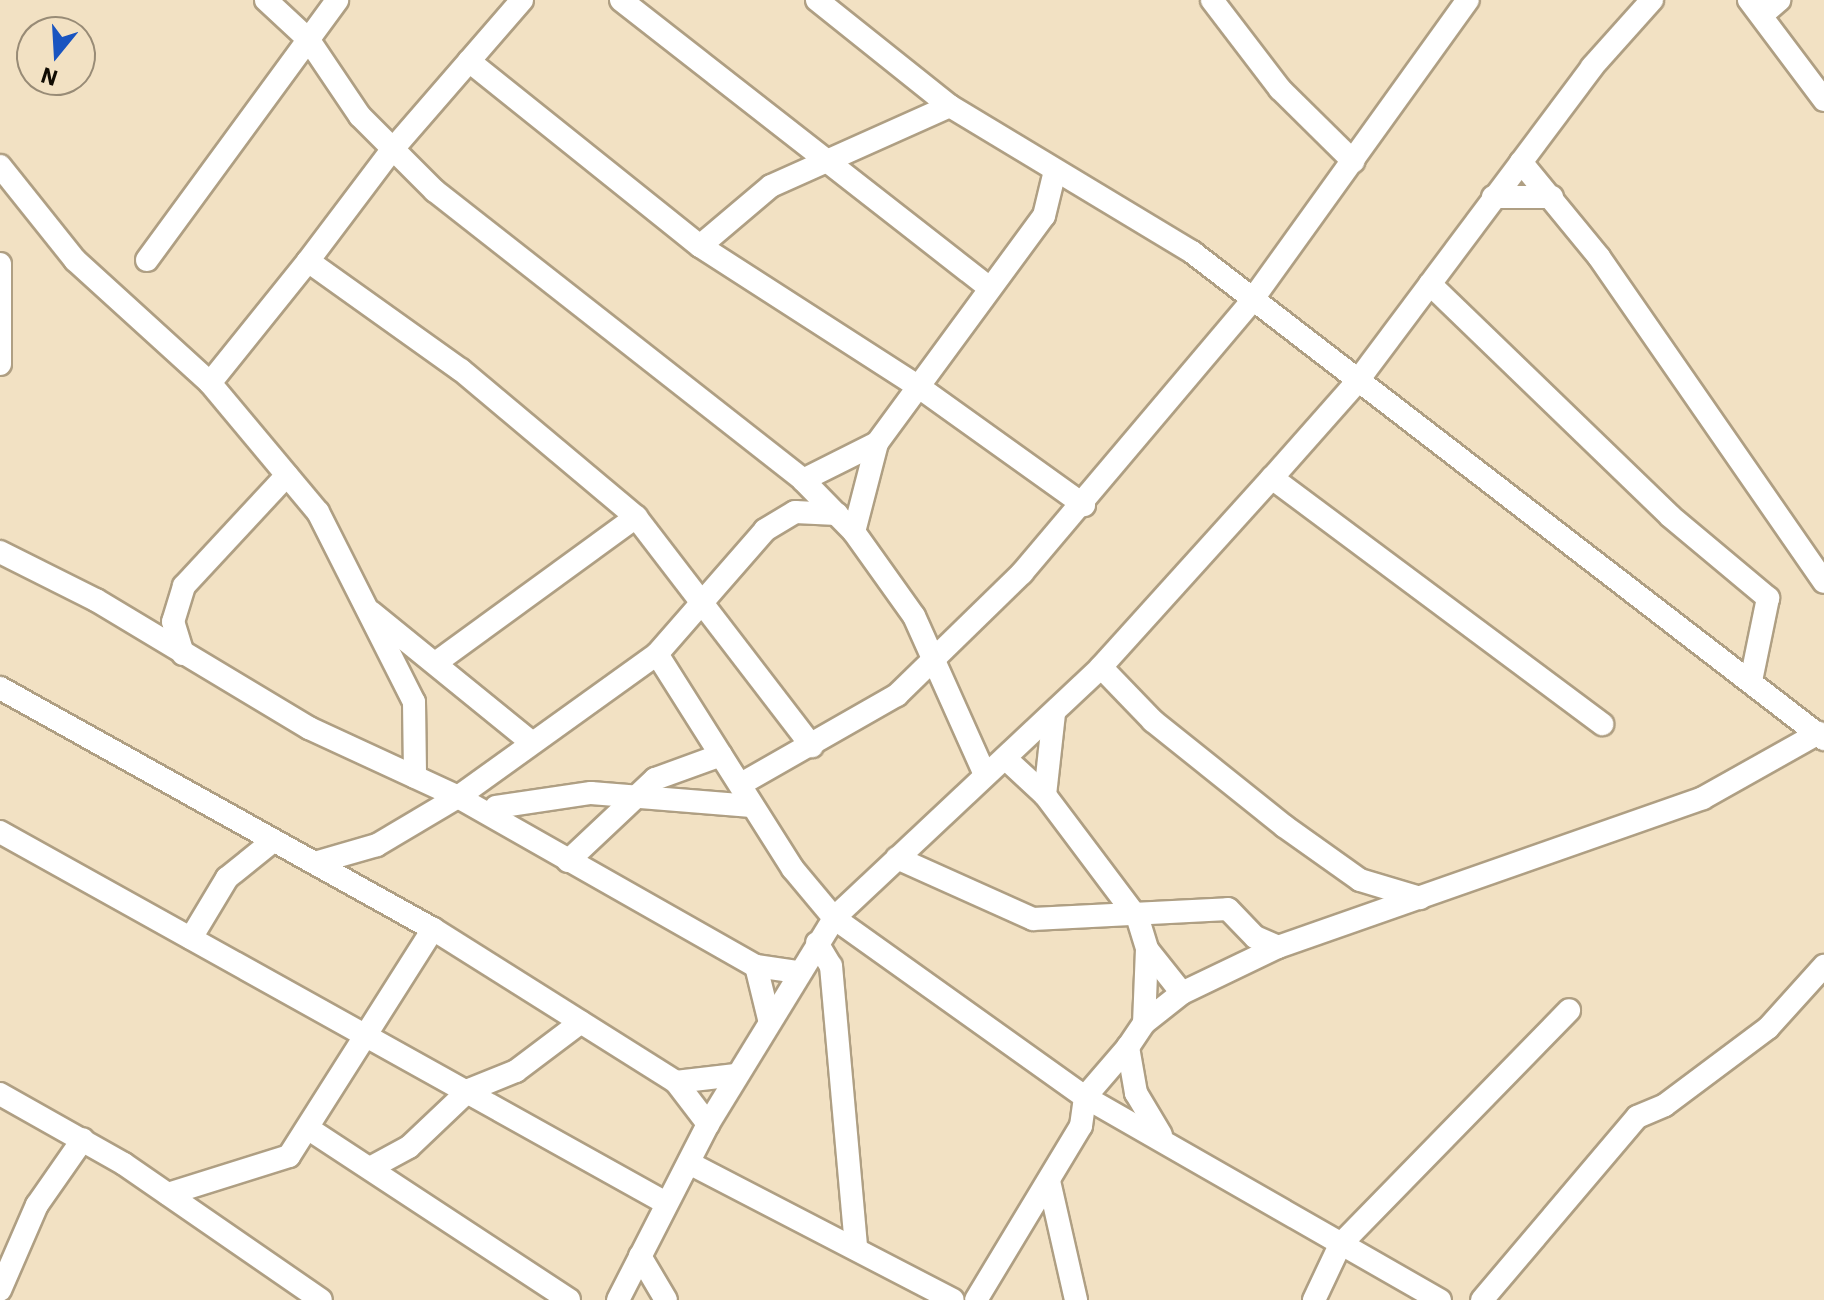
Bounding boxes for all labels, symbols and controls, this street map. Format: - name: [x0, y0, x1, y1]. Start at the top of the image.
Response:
- north arrow: [16, 16, 96, 96]
- text: N: [37, 61, 61, 94]

